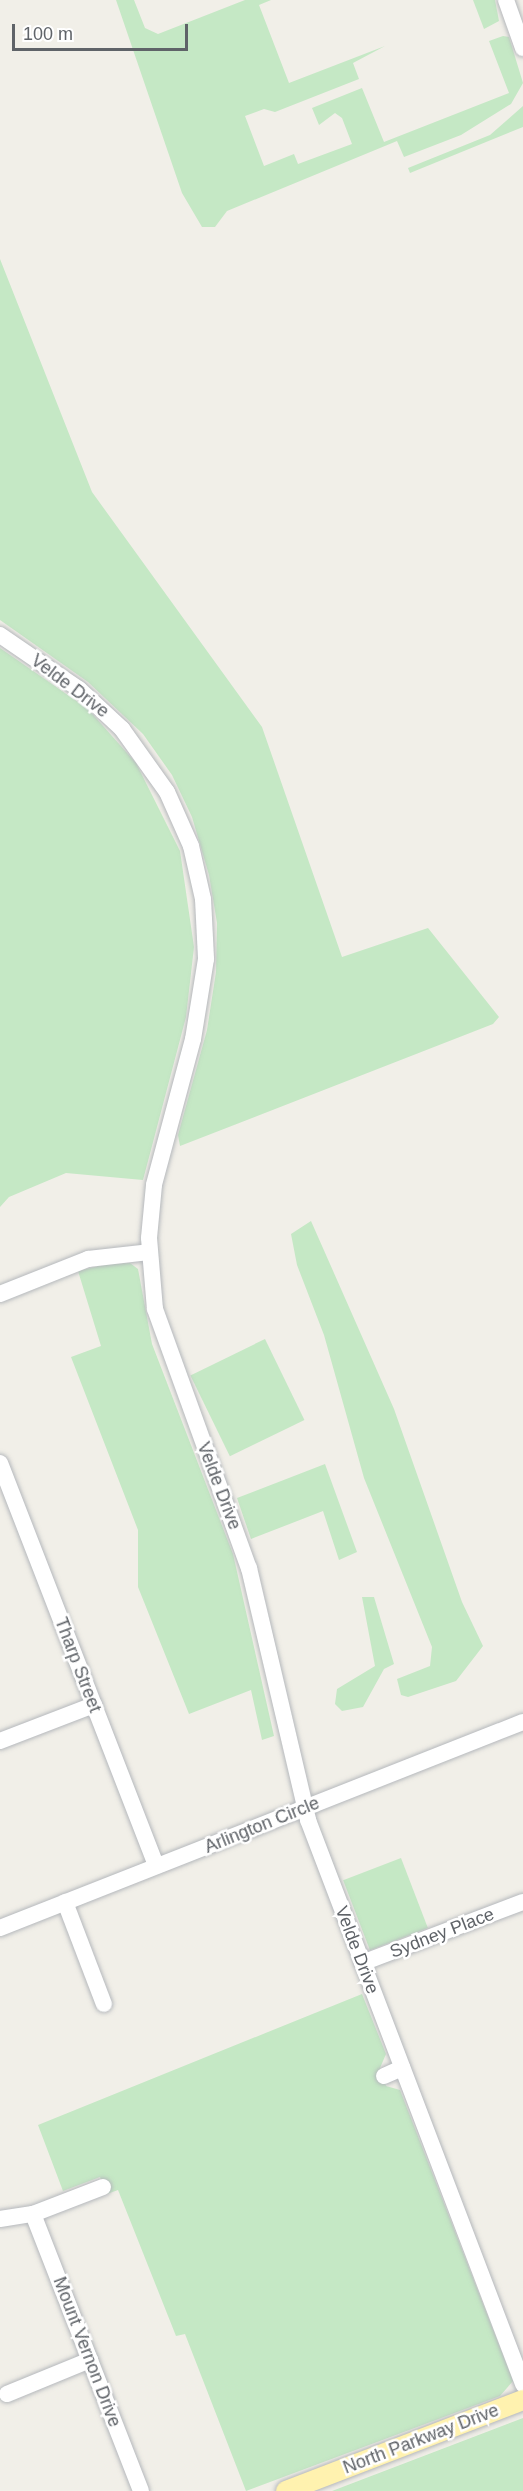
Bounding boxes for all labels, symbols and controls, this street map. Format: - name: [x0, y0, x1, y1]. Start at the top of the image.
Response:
- scale bar: [15, 12, 190, 50]
- text: 100 m: [23, 24, 73, 44]
- street label: Velde Drive: [27, 650, 113, 722]
- street label: Velde Drive: [192, 1439, 246, 1533]
- street label: Tharp Street: [50, 1614, 106, 1716]
- street label: Arlington Circle: [201, 1792, 323, 1858]
- street label: Velde Drive: [330, 1903, 384, 1997]
- street label: Sydney Place: [387, 1903, 497, 1963]
- street label: Mount Vernon Drive: [48, 2274, 126, 2430]
- street label: North Parkway Drive: [340, 2399, 502, 2479]

